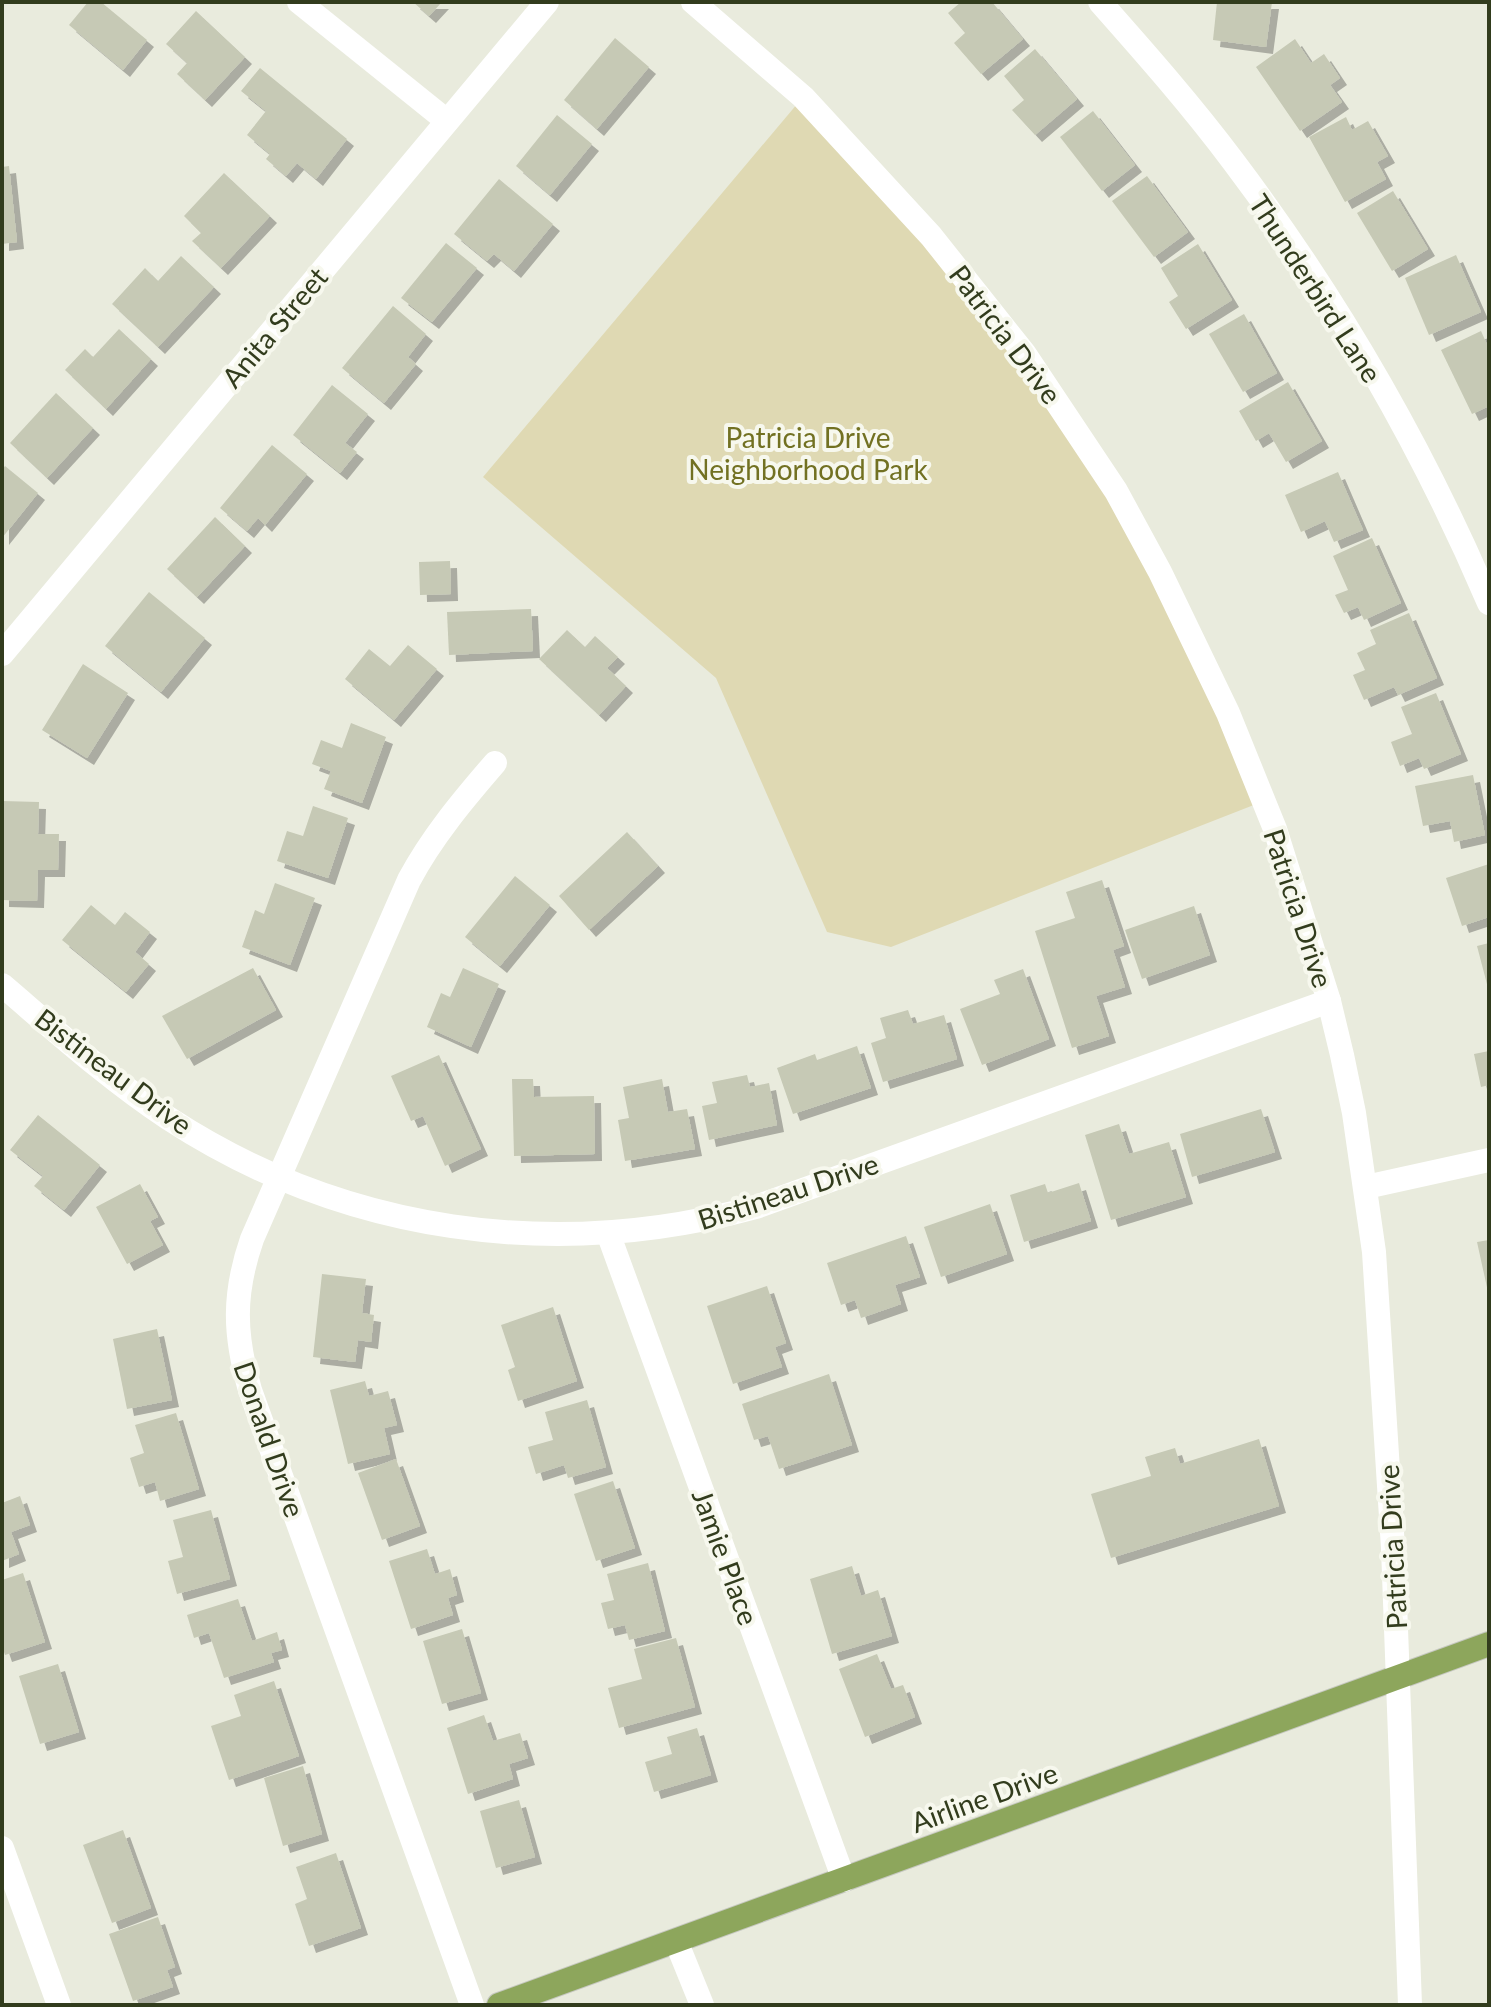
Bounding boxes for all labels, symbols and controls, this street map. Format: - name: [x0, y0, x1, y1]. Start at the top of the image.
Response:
- street label: Thunderbird Lane: [1243, 188, 1389, 388]
- street label: Patricia Drive: [943, 258, 1069, 410]
- street label: Anita Street: [214, 260, 334, 394]
- park label: Patricia Drive Neighborhood Park: [688, 420, 928, 486]
- street label: Patricia Drive: [1257, 824, 1341, 992]
- street label: Bistineau Drive: [29, 1001, 199, 1141]
- street label: Bistineau Drive: [693, 1146, 883, 1236]
- street label: Donald Drive: [227, 1357, 313, 1521]
- street label: Patricia Drive: [1371, 1464, 1413, 1630]
- street label: Jamie Place: [686, 1484, 766, 1630]
- street label: Airline Drive: [906, 1755, 1062, 1839]

